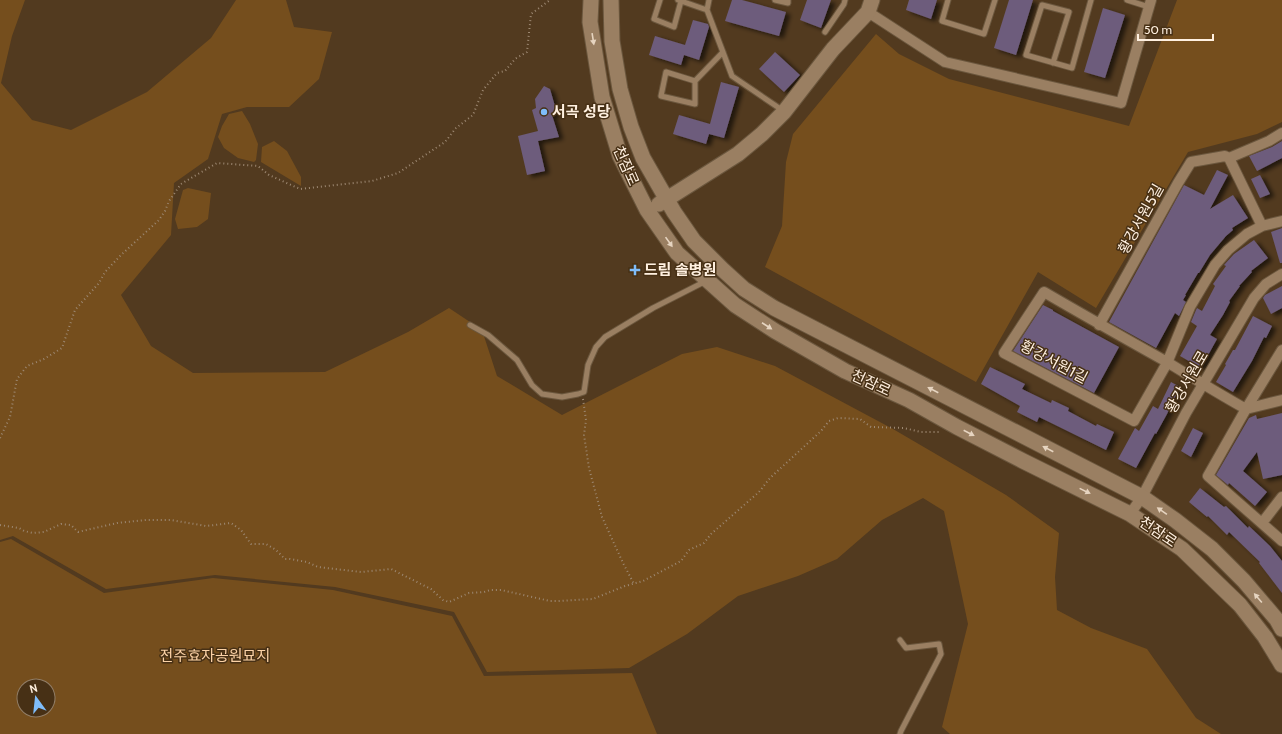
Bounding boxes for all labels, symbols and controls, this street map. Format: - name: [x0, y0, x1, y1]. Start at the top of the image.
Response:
- scale bar: [1138, 16, 1213, 42]
- text: 50 m: [1144, 22, 1172, 37]
- one-way arrow: [590, 33, 596, 45]
- place label: 서곡 성당: [552, 103, 611, 121]
- marker: 서곡 성당: [539, 107, 549, 117]
- street label: 천잠로: [609, 143, 643, 189]
- street label: 황강서원5길: [1114, 181, 1168, 257]
- one-way arrow: [665, 237, 673, 247]
- place label: 드림 솔병원: [644, 261, 716, 279]
- marker: 드림 솔병원: [629, 264, 641, 276]
- one-way arrow: [762, 322, 773, 330]
- street label: 황강서원1길: [1017, 337, 1091, 387]
- street label: 황강서원로: [1162, 348, 1212, 416]
- street label: 천잠로: [848, 366, 894, 400]
- one-way arrow: [927, 386, 938, 393]
- one-way arrow: [963, 430, 974, 436]
- one-way arrow: [1042, 446, 1054, 452]
- one-way arrow: [1079, 488, 1090, 495]
- one-way arrow: [1157, 507, 1168, 515]
- street label: 천잠로: [1136, 513, 1180, 551]
- one-way arrow: [1254, 593, 1263, 603]
- park label: 전주효자공원묘지: [160, 647, 270, 665]
- north arrow: [16, 678, 56, 718]
- text: N: [28, 681, 39, 696]

